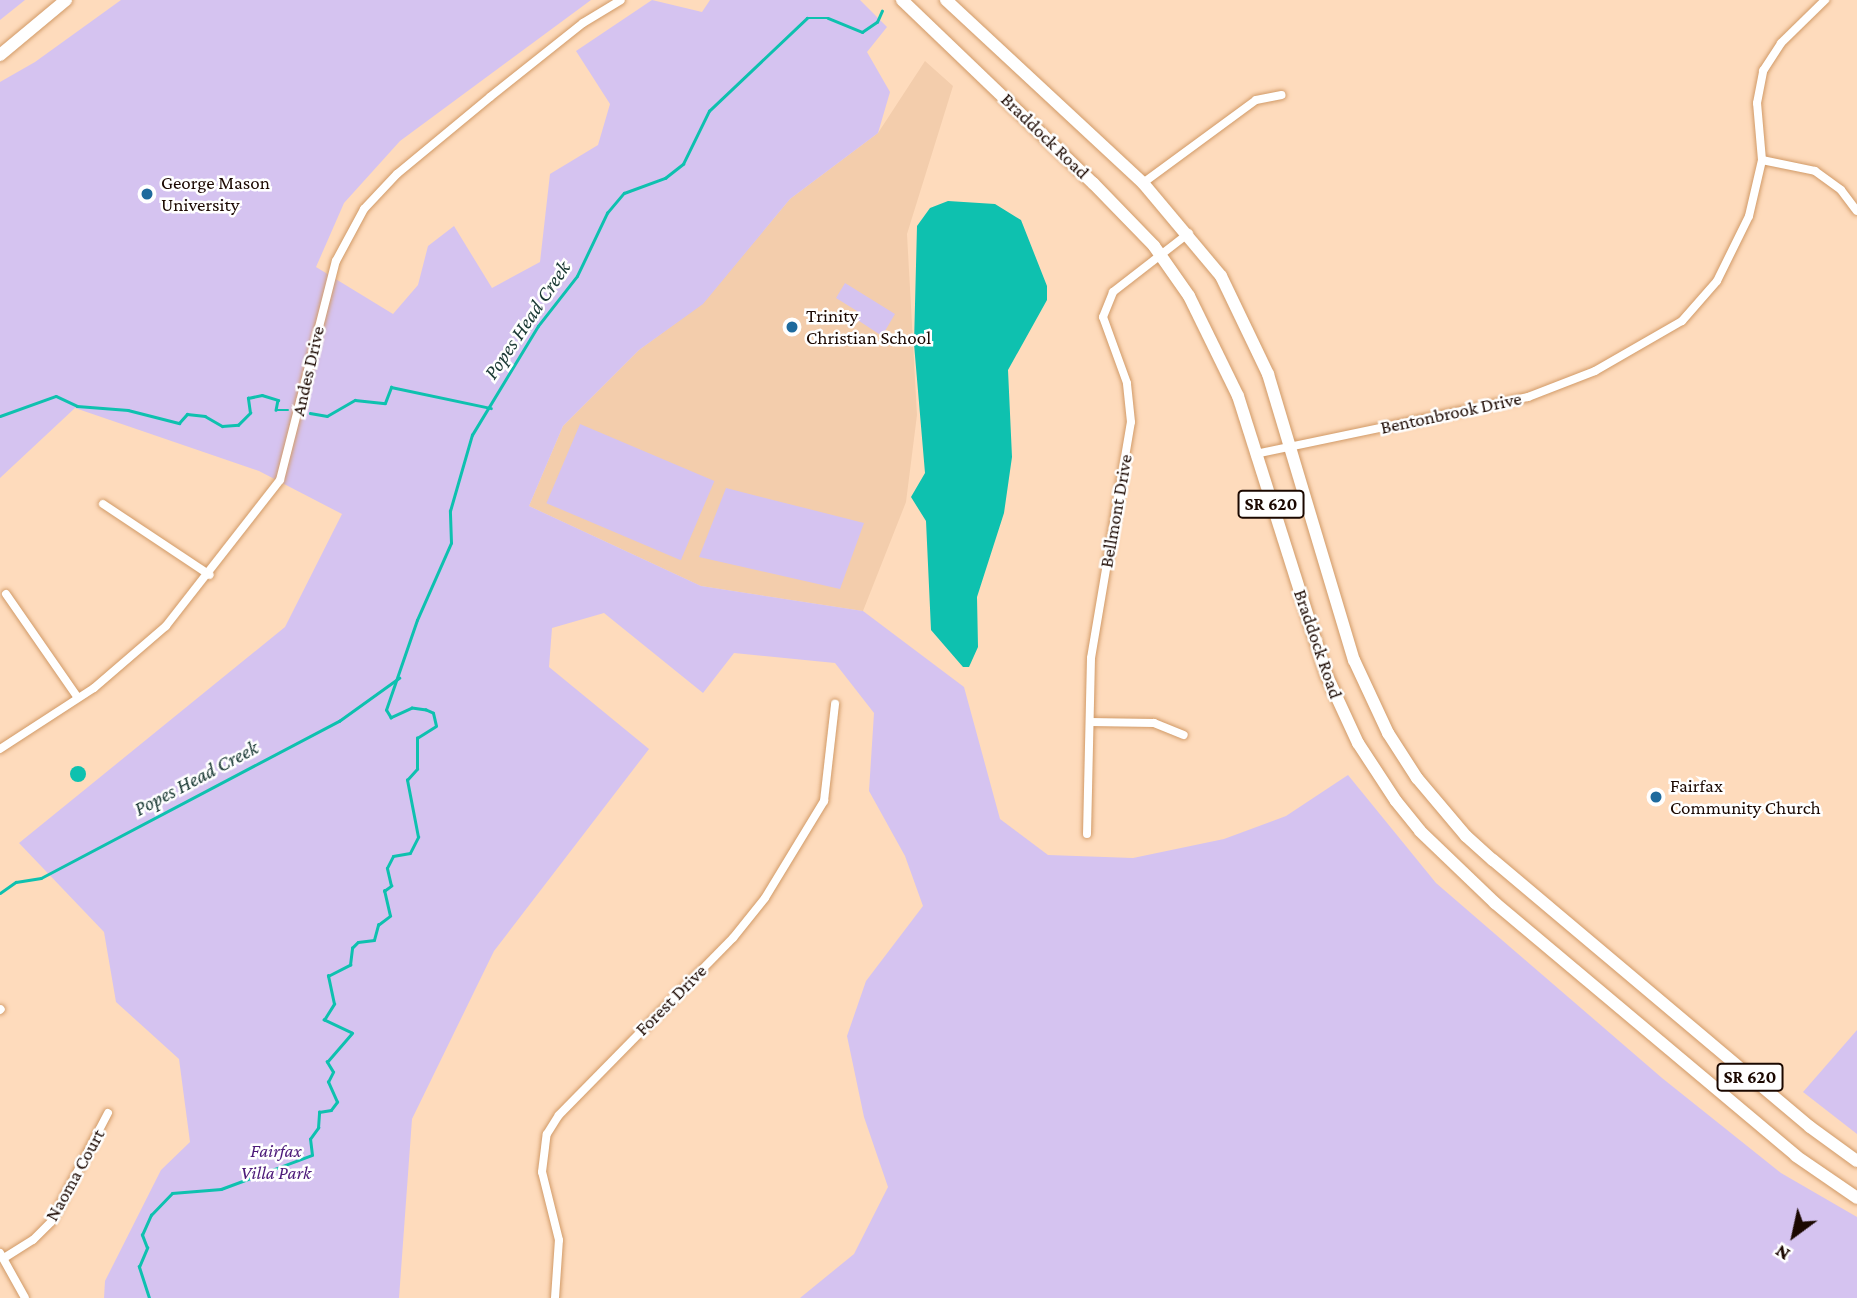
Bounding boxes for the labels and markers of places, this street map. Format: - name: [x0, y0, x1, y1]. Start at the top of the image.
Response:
- place label: George Mason University: [161, 172, 270, 216]
- marker: George Mason University: [139, 186, 155, 202]
- place label: Trinity Christian School: [806, 305, 931, 349]
- marker: Trinity Christian School: [784, 319, 800, 335]
- place label: Fairfax Community Church: [1670, 775, 1821, 819]
- marker: Fairfax Community Church: [1648, 789, 1664, 805]

